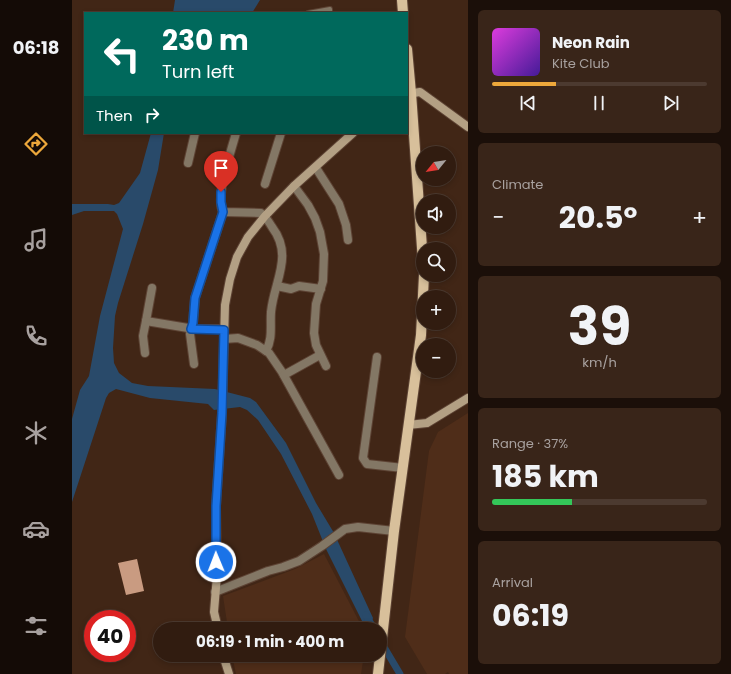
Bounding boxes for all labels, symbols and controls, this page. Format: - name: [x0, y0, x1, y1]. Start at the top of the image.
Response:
- text: 230 m: [162, 21, 249, 60]
- icon: left: [96, 28, 148, 80]
- text: Neon Rain: [552, 32, 630, 53]
- text: 06:18: [13, 35, 59, 60]
- text: Kite Club: [552, 54, 610, 73]
- text: Turn left: [162, 59, 234, 84]
- icon: previous: [517, 92, 539, 114]
- icon: pause: [588, 92, 610, 114]
- icon: next: [660, 92, 682, 114]
- icon: right: [141, 104, 163, 126]
- text: Then: [96, 105, 133, 126]
- icon: directions: [22, 130, 50, 158]
- north arrow: [416, 146, 456, 186]
- map controls: [416, 146, 456, 378]
- pin: [204, 151, 238, 192]
- icon: arrive: [210, 157, 232, 179]
- text: Climate: [492, 175, 543, 194]
- button: sound: [416, 194, 456, 234]
- text: 20.5°: [559, 196, 637, 239]
- text: −: [492, 202, 504, 233]
- text: +: [692, 202, 707, 233]
- icon: music: [22, 226, 50, 254]
- button: search: [416, 242, 456, 282]
- button: +: [416, 290, 456, 330]
- text: 39: [568, 290, 631, 363]
- icon: phone: [22, 322, 50, 350]
- button: −: [416, 338, 456, 378]
- text: km/h: [582, 353, 617, 372]
- icon: climate: [22, 419, 50, 447]
- text: Range · 37%: [492, 434, 568, 453]
- text: 185 km: [492, 455, 599, 498]
- icon: car: [22, 515, 50, 543]
- position arrow: [195, 541, 237, 583]
- text: Arrival: [492, 573, 533, 592]
- text: 06:19: [492, 594, 569, 637]
- speed limit sign: 40: [84, 610, 136, 662]
- icon: filters: [22, 612, 50, 640]
- text: 06:19 · 1 min · 400 m: [196, 631, 344, 652]

